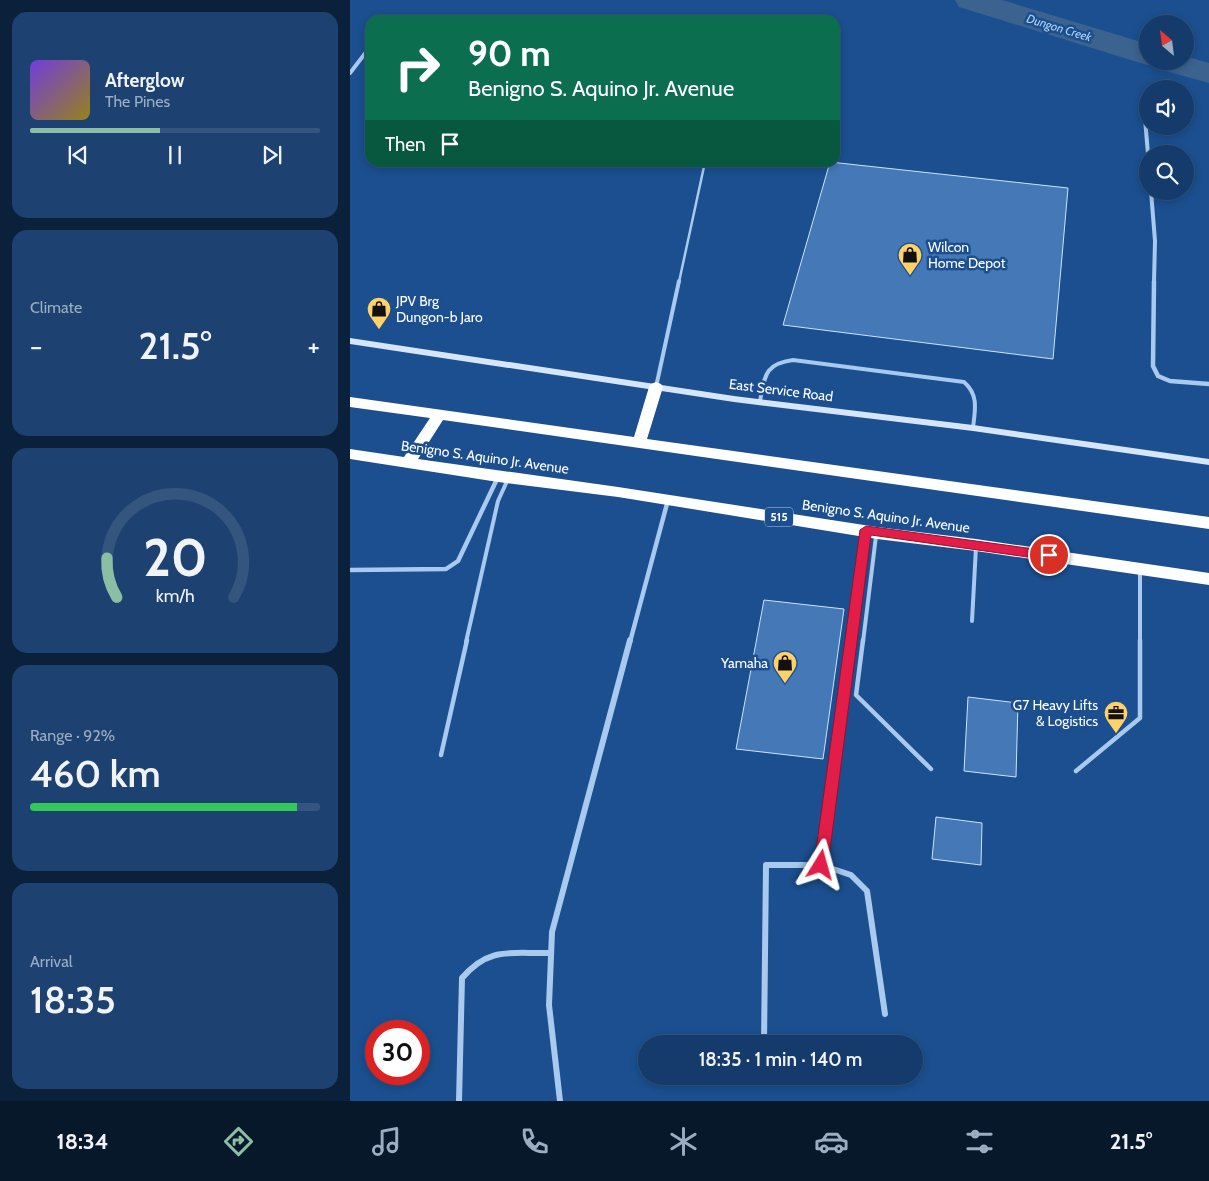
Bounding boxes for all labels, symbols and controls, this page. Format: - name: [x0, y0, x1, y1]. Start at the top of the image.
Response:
- water label: Dungon Creek: [1025, 11, 1094, 45]
- north arrow: [1139, 15, 1194, 70]
- map controls: [1139, 15, 1194, 200]
- text: 90 m: [468, 32, 551, 75]
- icon: right: [385, 35, 450, 100]
- text: Afterglow: [105, 69, 185, 92]
- text: Benigno S. Aquino Jr. Avenue: [468, 75, 734, 102]
- button: sound: [1139, 80, 1194, 135]
- text: The Pines: [105, 92, 170, 111]
- icon: arrive: [436, 130, 464, 158]
- text: Then: [385, 133, 426, 156]
- icon: previous: [64, 141, 92, 169]
- icon: pause: [161, 141, 189, 169]
- icon: next: [258, 141, 286, 169]
- button: search: [1139, 145, 1194, 200]
- place label: Wilcon Home Depot: [928, 238, 1006, 272]
- shop icon: Wilcon Home Depot: [897, 242, 923, 276]
- place label: JPV Brg Dungon-b Jaro: [395, 292, 483, 326]
- shop icon: JPV Brg Dungon-b Jaro: [366, 296, 392, 330]
- text: Climate: [30, 298, 82, 317]
- text: 21.5°: [138, 322, 212, 369]
- text: −: [30, 329, 42, 363]
- text: +: [308, 329, 320, 363]
- street label: East Service Road: [728, 375, 834, 405]
- street label: Benigno S. Aquino Jr. Avenue: [400, 436, 570, 478]
- street label: Benigno S. Aquino Jr. Avenue: [801, 495, 971, 537]
- road number: 515: [765, 508, 793, 526]
- text: 20: [143, 526, 207, 589]
- pin: [1028, 534, 1070, 576]
- icon: arrive: [1035, 541, 1063, 569]
- text: km/h: [155, 585, 195, 606]
- shop icon: Yamaha: [772, 650, 798, 684]
- place label: Yamaha: [720, 654, 768, 672]
- place label: G7 Heavy Lifts & Logistics: [1013, 696, 1098, 730]
- office icon: G7 Heavy Lifts & Logistics: [1103, 700, 1129, 734]
- text: Range · 92%: [30, 726, 115, 745]
- text: 460 km: [30, 750, 161, 797]
- position arrow: [794, 838, 846, 890]
- text: Arrival: [30, 952, 73, 971]
- text: 18:35: [30, 976, 116, 1023]
- speed limit sign: 30: [365, 1020, 430, 1085]
- text: 18:35 · 1 min · 140 m: [699, 1048, 862, 1071]
- icon: directions: [221, 1124, 256, 1159]
- icon: music: [369, 1124, 404, 1159]
- icon: phone: [517, 1124, 552, 1159]
- icon: climate: [666, 1124, 701, 1159]
- icon: car: [814, 1124, 849, 1159]
- icon: filters: [962, 1124, 997, 1159]
- text: 18:34: [57, 1128, 108, 1155]
- text: 21.5°: [1110, 1128, 1152, 1155]

